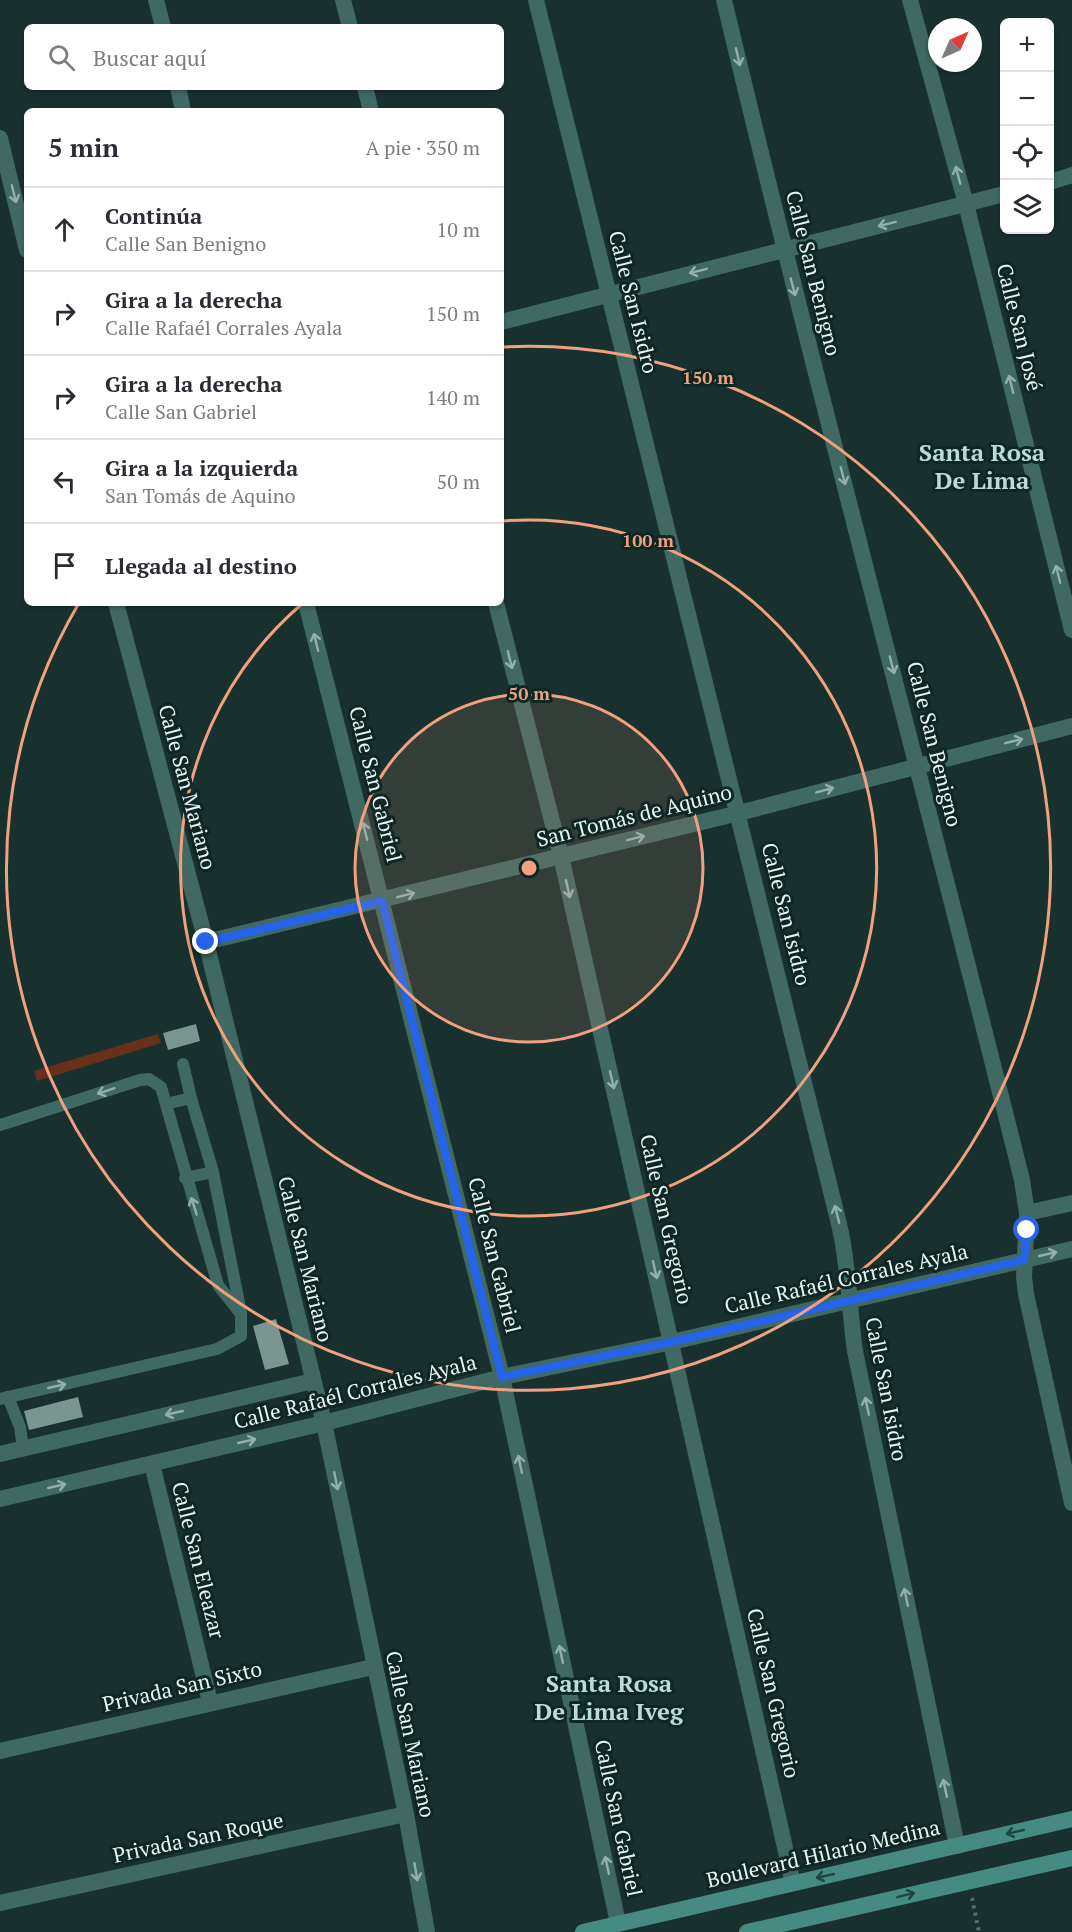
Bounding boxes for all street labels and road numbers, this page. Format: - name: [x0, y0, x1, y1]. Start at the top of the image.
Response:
- street label: Calle San Benigno: [780, 187, 848, 359]
- street label: Calle San Isidro: [603, 228, 665, 376]
- street label: Calle San José: [991, 260, 1049, 394]
- street label: Calle San Benigno: [901, 658, 969, 830]
- street label: Calle San Mariano: [153, 701, 223, 873]
- street label: Calle San Gabriel: [343, 703, 409, 865]
- street label: San Tomás de Aquino: [534, 777, 734, 853]
- street label: Calle San Isidro: [756, 840, 818, 988]
- street label: Calle San Gregorio: [634, 1131, 700, 1307]
- street label: Calle San Mariano: [272, 1173, 340, 1345]
- street label: Calle San Gabriel: [462, 1174, 528, 1336]
- street label: Calle Rafaél Corrales Ayala: [721, 1236, 971, 1320]
- street label: Calle San Isidro: [859, 1315, 915, 1463]
- street label: Calle Rafaél Corrales Ayala: [231, 1347, 480, 1435]
- street label: Calle San Eleazar: [166, 1479, 232, 1641]
- street label: Calle San Gregorio: [741, 1605, 807, 1781]
- street label: Calle San Mariano: [380, 1648, 442, 1820]
- street label: Privada San Sixto: [100, 1654, 264, 1718]
- street label: Calle San Gabriel: [589, 1737, 649, 1899]
- street label: Privada San Roque: [110, 1805, 286, 1869]
- street label: Boulevard Hilario Medina: [704, 1812, 943, 1893]

